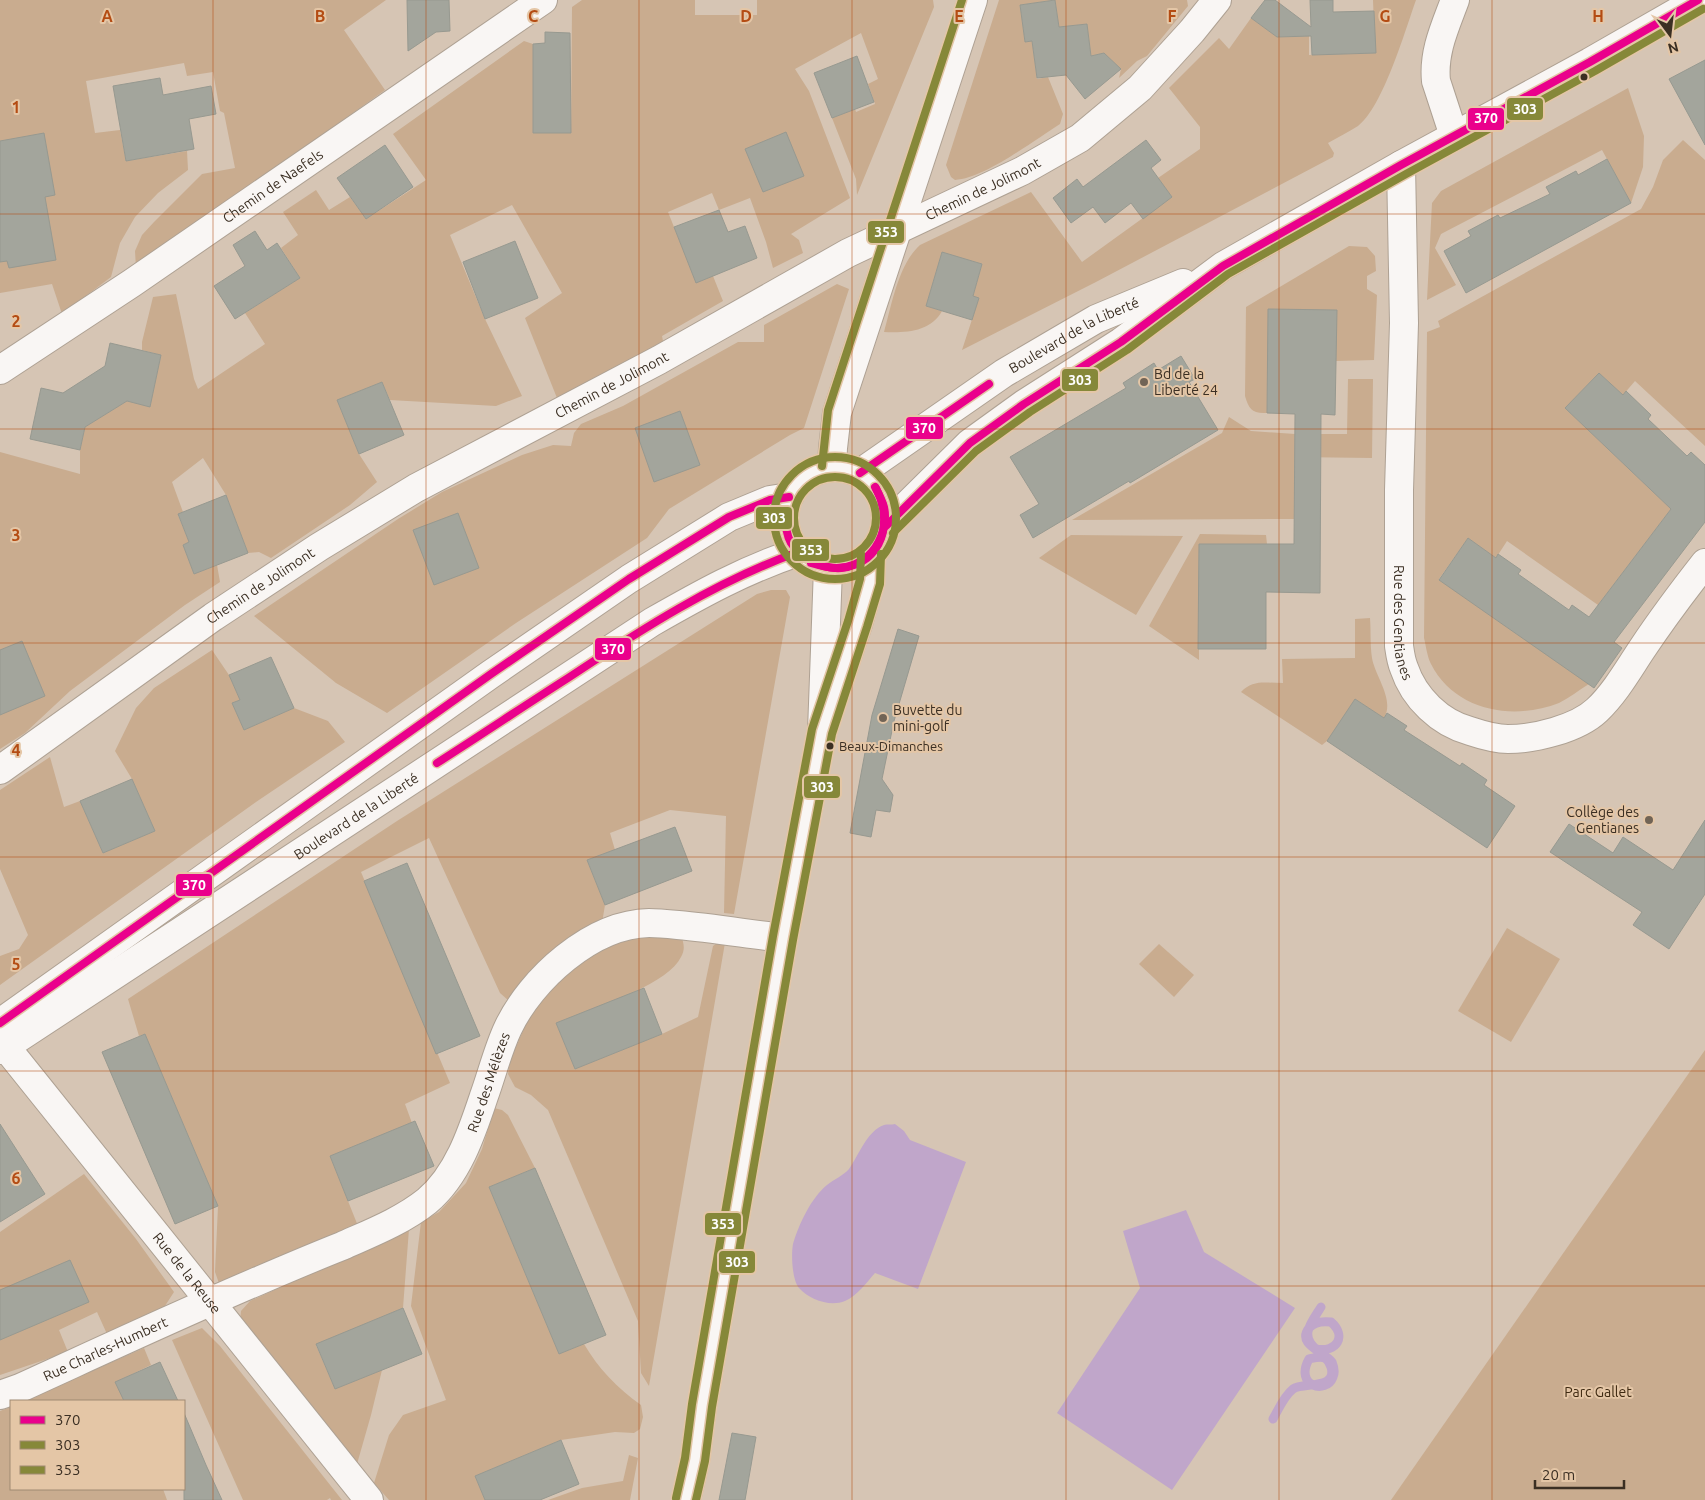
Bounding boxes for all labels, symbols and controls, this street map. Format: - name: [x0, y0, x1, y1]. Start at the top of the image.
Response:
- text: A: [101, 7, 113, 25]
- text: B: [315, 7, 325, 25]
- text: C: [528, 7, 538, 25]
- text: D: [740, 7, 752, 25]
- text: E: [954, 7, 964, 25]
- text: F: [1168, 7, 1177, 25]
- text: G: [1379, 7, 1391, 25]
- text: H: [1592, 7, 1604, 25]
- north arrow: [1645, 10, 1695, 60]
- text: N: [1666, 38, 1680, 57]
- unlabelled marker: [1579, 72, 1589, 82]
- line badge: 303: [1506, 97, 1544, 121]
- text: 1: [11, 98, 21, 116]
- text: 303: [1513, 101, 1537, 117]
- line badge: 370: [1467, 107, 1505, 131]
- text: 370: [1474, 110, 1498, 126]
- street label: Chemin de Naefels: [220, 146, 326, 226]
- street label: Chemin de Jolimont: [923, 154, 1044, 223]
- line badge: 353: [867, 220, 905, 244]
- text: 353: [874, 224, 898, 240]
- street label: Boulevard de la Liberté: [1006, 294, 1141, 376]
- text: 2: [11, 312, 21, 330]
- street label: Chemin de Jolimont: [552, 348, 672, 421]
- place label: Bd de la Liberté 24: [1154, 366, 1218, 398]
- line badge: 303: [1061, 368, 1099, 392]
- text: 303: [1068, 372, 1092, 388]
- marker: Bd de la Liberté 24: [1138, 376, 1150, 388]
- line badge: 370: [905, 416, 944, 440]
- text: 370: [912, 420, 936, 436]
- line badge: 303: [755, 506, 793, 530]
- text: 303: [762, 510, 786, 526]
- text: 3: [11, 526, 21, 544]
- line badge: 353: [791, 538, 830, 562]
- text: 353: [799, 542, 823, 558]
- street label: Chemin de Jolimont: [203, 544, 318, 627]
- street label: Rue des Gentianes: [1391, 565, 1416, 683]
- line badge: 370: [594, 637, 632, 661]
- text: 370: [601, 641, 625, 657]
- place label: Buvette du mini-golf: [893, 702, 962, 734]
- marker: Buvette du mini-golf: [877, 712, 889, 724]
- place label: Beaux-Dimanches: [839, 739, 943, 753]
- text: 4: [11, 741, 21, 759]
- marker: Beaux-Dimanches: [825, 741, 835, 751]
- street label: Boulevard de la Liberté: [291, 770, 421, 863]
- line badge: 303: [803, 775, 841, 799]
- text: 303: [810, 779, 834, 795]
- place label: Collège des Gentianes: [1566, 804, 1639, 836]
- marker: Collège des Gentianes: [1643, 814, 1655, 826]
- line badge: 370: [175, 873, 213, 897]
- text: 370: [182, 877, 206, 893]
- text: 5: [11, 955, 21, 973]
- street label: Rue des Mélèzes: [464, 1030, 513, 1134]
- text: 6: [11, 1169, 21, 1187]
- line badge: 353: [704, 1212, 742, 1236]
- text: 353: [711, 1216, 735, 1232]
- street label: Rue de la Reuse: [150, 1229, 224, 1317]
- line badge: 303: [718, 1250, 756, 1274]
- text: 303: [725, 1254, 749, 1270]
- street label: Rue Charles-Humbert: [41, 1314, 170, 1384]
- park label: Parc Gallet: [1564, 1384, 1632, 1400]
- legend: [10, 1400, 185, 1490]
- text: 370: [55, 1411, 80, 1428]
- text: 303: [55, 1436, 80, 1453]
- scale bar: [1535, 1458, 1624, 1490]
- text: 353: [55, 1461, 80, 1478]
- text: 20 m: [1542, 1466, 1575, 1483]

